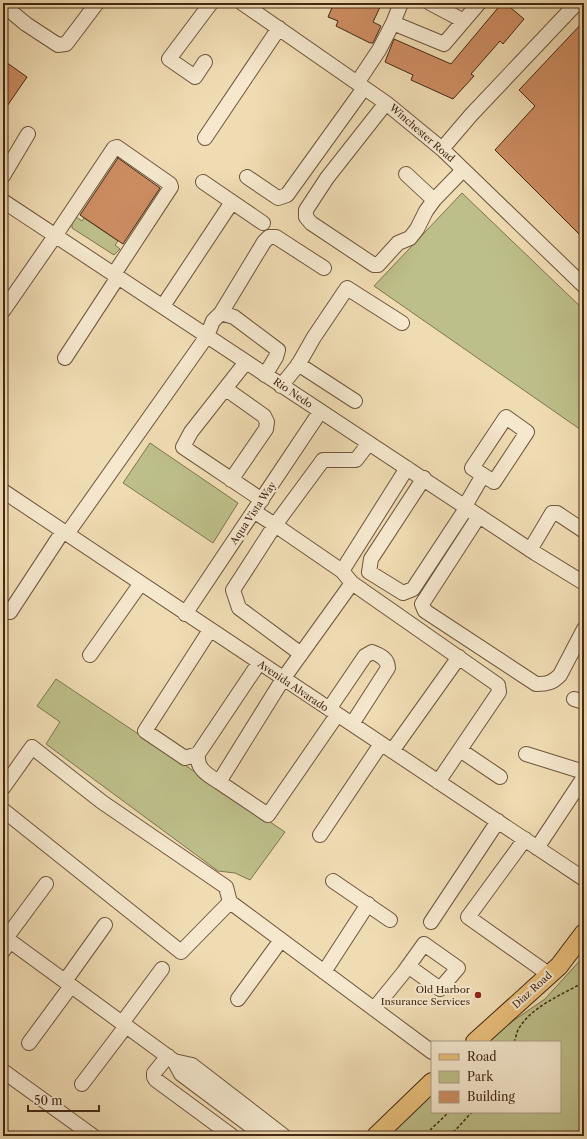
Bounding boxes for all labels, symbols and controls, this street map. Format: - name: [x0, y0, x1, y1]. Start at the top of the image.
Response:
- street label: Winchester Road: [386, 100, 457, 165]
- street label: Rio Nedo: [271, 375, 315, 411]
- street label: Aqua Vista Way: [227, 479, 279, 548]
- street label: Avenida Alvarado: [254, 657, 331, 715]
- street label: Diaz Road: [509, 969, 555, 1011]
- place label: Old Harbor Insurance Services: [381, 983, 471, 1008]
- marker: Old Harbor Insurance Services: [473, 990, 483, 1000]
- legend: [431, 1041, 561, 1113]
- text: Road: [467, 1049, 497, 1064]
- text: Park: [467, 1069, 494, 1084]
- scale bar: [28, 1087, 99, 1113]
- text: Building: [467, 1089, 515, 1104]
- text: 50 m: [34, 1093, 63, 1108]

